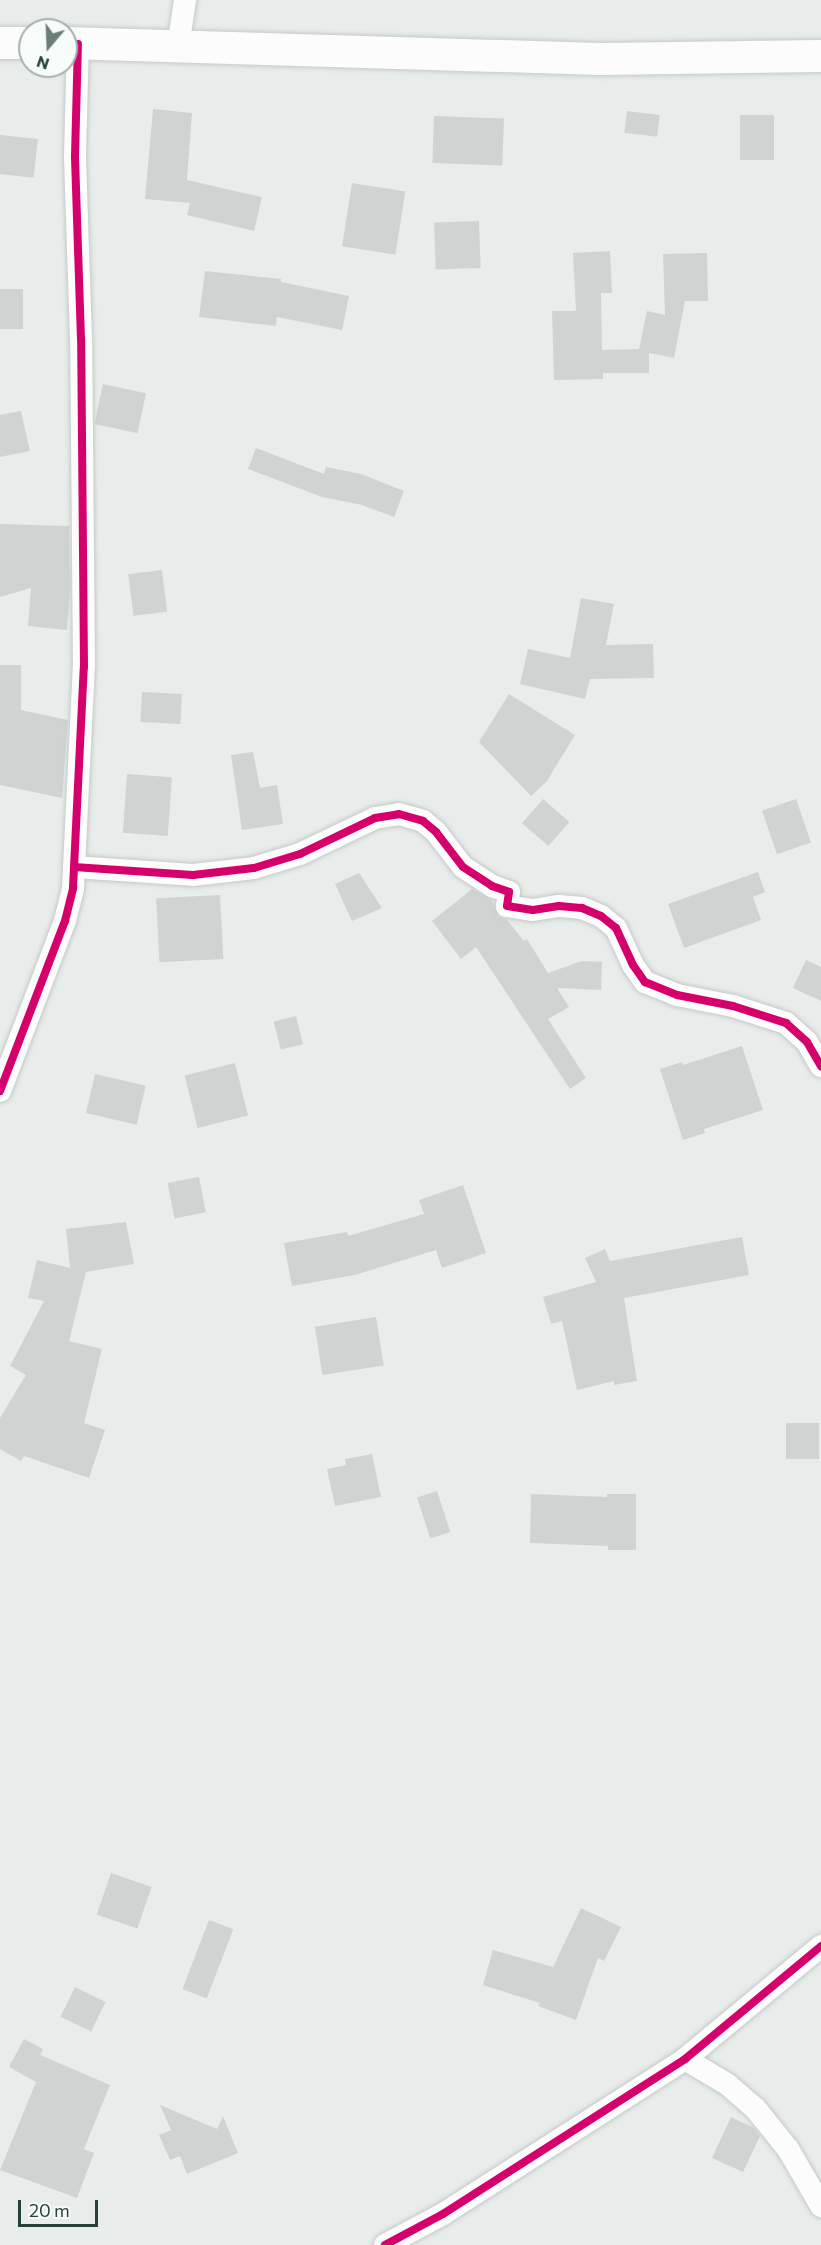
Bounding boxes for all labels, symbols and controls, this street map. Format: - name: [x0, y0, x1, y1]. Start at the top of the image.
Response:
- north arrow: [18, 18, 78, 78]
- text: N: [34, 53, 51, 75]
- scale bar: [21, 2188, 100, 2226]
- text: 20 m: [29, 2199, 70, 2221]

